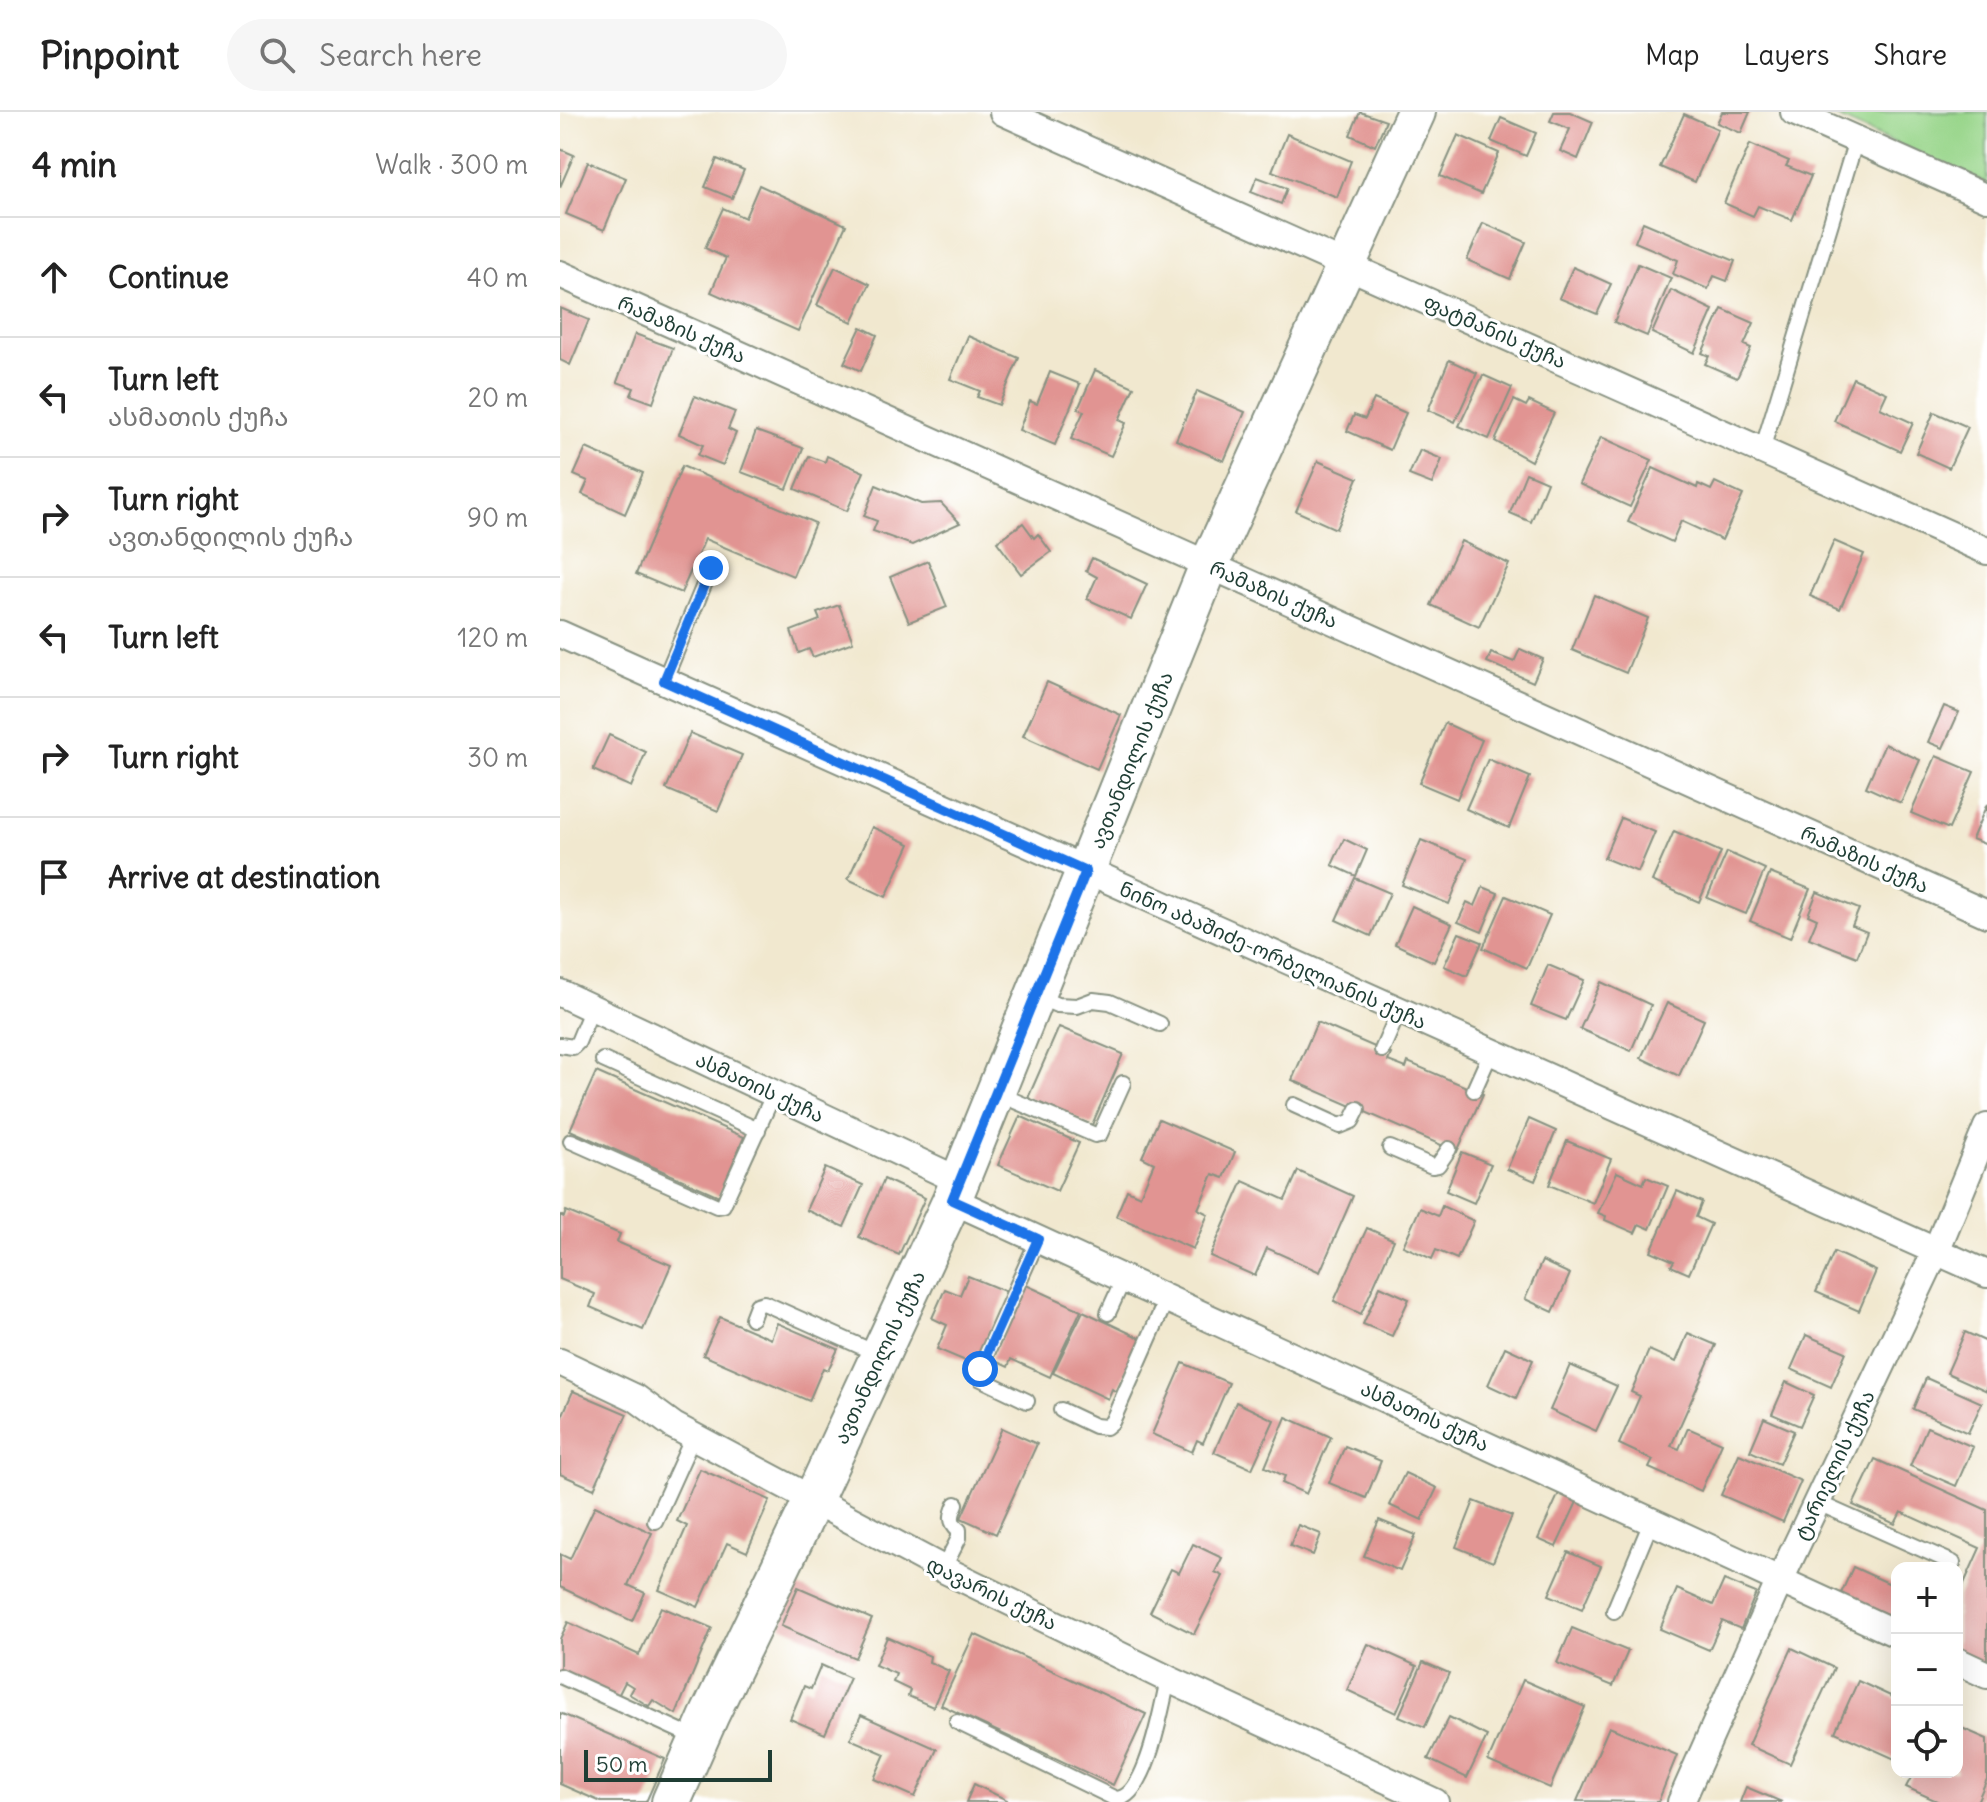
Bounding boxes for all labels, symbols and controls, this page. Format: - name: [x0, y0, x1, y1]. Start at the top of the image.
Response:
- search box: [227, 19, 787, 91]
- text: Pinpoint: [40, 32, 179, 79]
- icon: search: [255, 33, 299, 77]
- text: Search here: [319, 36, 482, 74]
- text: Map: [1645, 37, 1700, 73]
- text: Layers: [1744, 37, 1830, 73]
- text: Share: [1874, 37, 1947, 73]
- text: 4 min: [32, 143, 117, 186]
- text: Walk · 300 m: [375, 148, 528, 181]
- icon: ahead: [32, 255, 76, 299]
- text: Continue: [108, 258, 229, 296]
- text: 40 m: [467, 261, 528, 294]
- street label: ფატმანის ქუჩა: [1420, 288, 1570, 374]
- street label: რამაზის ქუჩა: [614, 290, 750, 368]
- text: Turn left: [108, 360, 219, 398]
- icon: left: [32, 375, 76, 419]
- text: 20 m: [468, 381, 528, 414]
- text: ასმათის ქუჩა: [108, 400, 289, 433]
- text: Turn right: [108, 480, 239, 518]
- icon: right: [32, 495, 76, 539]
- text: 90 m: [467, 501, 528, 534]
- text: ავთანდილის ქუჩა: [108, 520, 353, 553]
- route end: [693, 550, 729, 586]
- street label: რამაზის ქუჩა: [1206, 555, 1342, 633]
- icon: left: [32, 615, 76, 659]
- text: Turn left: [108, 618, 219, 656]
- text: 120 m: [457, 621, 528, 654]
- street label: ავთანდილის ქუჩა: [1084, 668, 1179, 853]
- icon: right: [32, 735, 76, 779]
- text: Turn right: [108, 738, 239, 776]
- text: 30 m: [467, 741, 528, 774]
- street label: რამაზის ქუჩა: [1797, 820, 1933, 898]
- icon: arrive: [32, 855, 76, 899]
- text: Arrive at destination: [108, 858, 380, 896]
- street label: ნინო აბაშიძე-ორბელიანის ქუჩა: [1115, 876, 1430, 1035]
- street label: ასმათის ქუჩა: [692, 1046, 828, 1128]
- street label: ავთანდილის ქუჩა: [828, 1266, 931, 1448]
- route start: [962, 1351, 998, 1387]
- street label: ასმათის ქუჩა: [1357, 1375, 1493, 1457]
- street label: ტარიელის ქუჩა: [1788, 1386, 1881, 1544]
- street label: დავარის ქუჩა: [922, 1551, 1061, 1636]
- map controls: [1891, 1562, 1963, 1778]
- button: +: [1891, 1562, 1963, 1634]
- button: −: [1891, 1634, 1963, 1706]
- button: locate: [1891, 1706, 1963, 1778]
- scale bar: [584, 1746, 772, 1782]
- text: 50 m: [596, 1750, 648, 1778]

